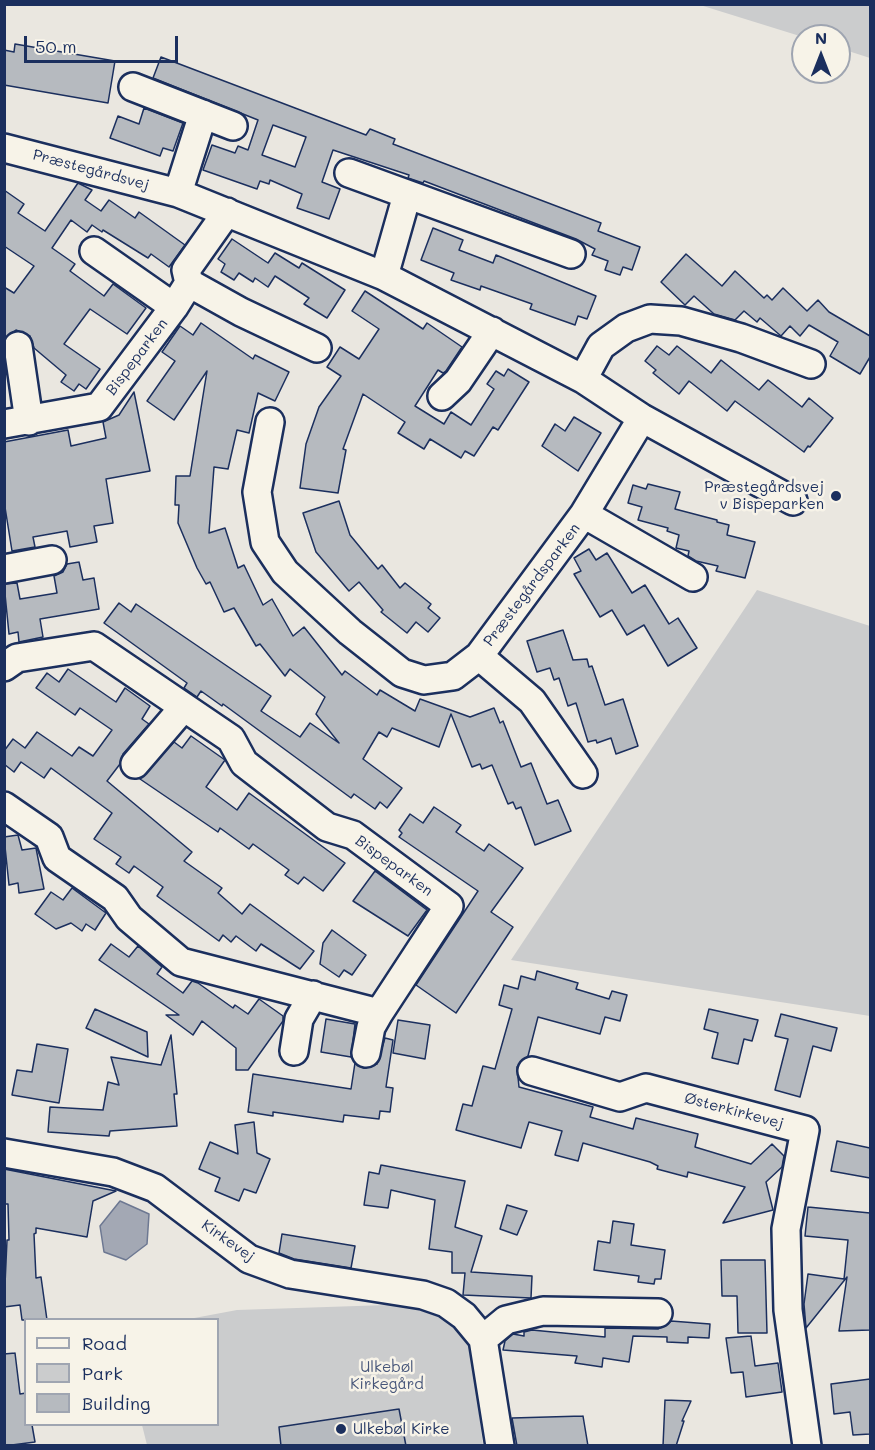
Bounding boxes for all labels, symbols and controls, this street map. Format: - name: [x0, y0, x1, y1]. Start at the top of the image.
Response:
- scale bar: [27, 24, 182, 62]
- north arrow: [791, 24, 851, 84]
- text: N: [815, 27, 827, 48]
- text: 50 m: [35, 34, 77, 58]
- street label: Præstegårdsvej: [31, 146, 151, 194]
- street label: Bispeparken: [102, 315, 172, 399]
- place label: Præstegårdsvej v Bispeparken: [704, 478, 824, 513]
- marker: Præstegårdsvej v Bispeparken: [829, 489, 843, 503]
- street label: Præstegårdsparken: [480, 520, 584, 650]
- street label: Bispeparken: [352, 832, 436, 900]
- street label: Østerkirkevej: [682, 1089, 786, 1133]
- street label: Kirkevej: [198, 1216, 258, 1266]
- legend: [24, 1318, 219, 1426]
- text: Road: [82, 1331, 127, 1355]
- park label: Ulkebøl Kirkegård: [350, 1358, 424, 1393]
- text: Park: [82, 1361, 123, 1385]
- text: Building: [82, 1391, 150, 1415]
- place label: Ulkebøl Kirke: [353, 1420, 450, 1438]
- marker: Ulkebøl Kirke: [334, 1422, 348, 1436]

